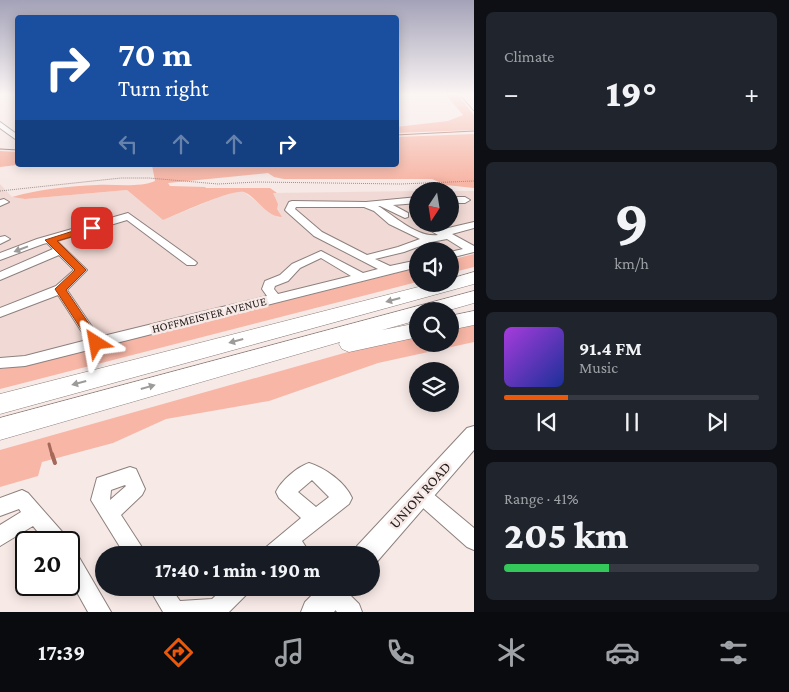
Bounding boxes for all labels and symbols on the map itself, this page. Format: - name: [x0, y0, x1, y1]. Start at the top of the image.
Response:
- north arrow: [409, 182, 459, 232]
- pin: [71, 207, 113, 249]
- one-way arrow: [14, 245, 28, 253]
- street label: HOFFMEISTER AVENUE: [150, 294, 268, 336]
- one-way arrow: [386, 296, 401, 304]
- position arrow: [69, 316, 121, 368]
- one-way arrow: [228, 338, 243, 346]
- one-way arrow: [71, 379, 86, 387]
- one-way arrow: [141, 383, 156, 391]
- street label: UNION ROAD: [386, 459, 454, 531]
- speed limit sign: 20: [15, 531, 80, 596]

